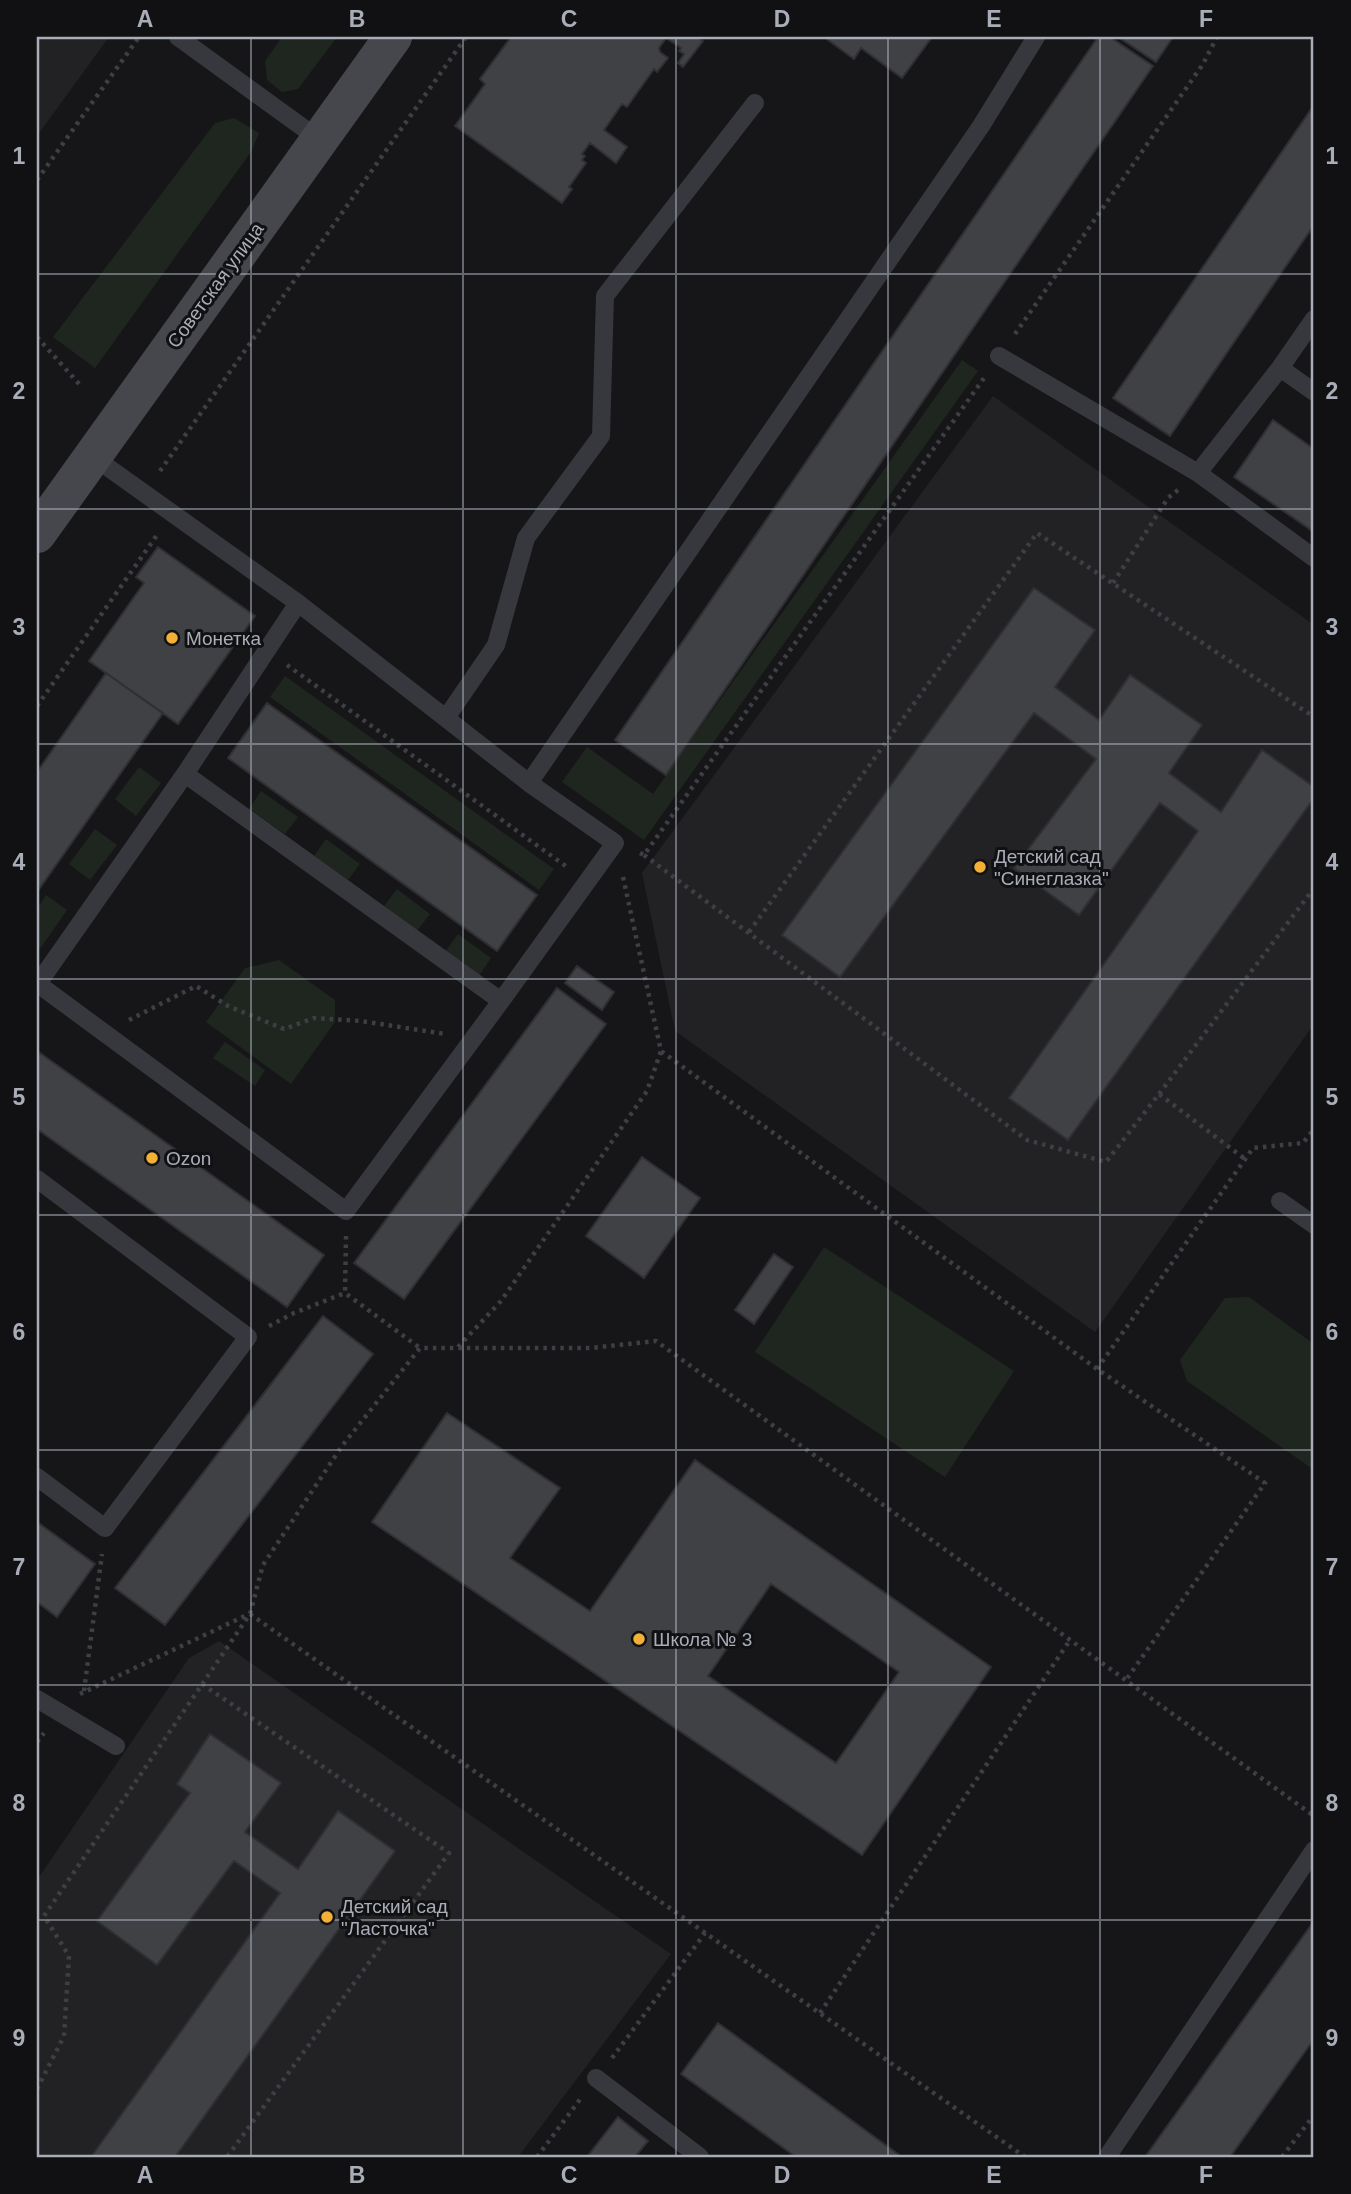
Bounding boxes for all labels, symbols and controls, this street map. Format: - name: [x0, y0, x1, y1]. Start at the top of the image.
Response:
- text: A: [137, 6, 153, 32]
- text: B: [349, 6, 365, 32]
- text: C: [561, 6, 577, 32]
- text: D: [774, 6, 790, 32]
- text: E: [986, 6, 1002, 32]
- text: F: [1199, 6, 1213, 32]
- text: 1: [13, 143, 26, 169]
- text: 1: [1326, 143, 1339, 169]
- street label: Советская улица: [163, 218, 268, 352]
- text: 2: [13, 378, 25, 404]
- text: 2: [1326, 378, 1338, 404]
- text: 3: [13, 614, 25, 640]
- text: 3: [1326, 614, 1338, 640]
- place label: Монетка: [186, 628, 261, 649]
- marker: Монетка: [164, 630, 180, 646]
- place label: Детский сад "Синеглазка": [994, 846, 1109, 889]
- text: 4: [13, 849, 26, 875]
- text: 4: [1326, 849, 1339, 875]
- marker: Детский сад "Синеглазка": [972, 859, 988, 875]
- text: 5: [13, 1084, 26, 1110]
- text: 5: [1326, 1084, 1339, 1110]
- place label: Ozon: [166, 1148, 211, 1169]
- marker: Ozon: [144, 1150, 160, 1166]
- text: 6: [13, 1319, 25, 1345]
- text: 6: [1326, 1319, 1338, 1345]
- text: 7: [13, 1554, 25, 1580]
- text: 7: [1326, 1554, 1338, 1580]
- place label: Школа № 3: [653, 1629, 752, 1650]
- marker: Школа № 3: [631, 1631, 647, 1647]
- text: 8: [13, 1790, 26, 1816]
- text: 8: [1326, 1790, 1339, 1816]
- place label: Детский сад "Ласточка": [341, 1896, 448, 1939]
- marker: Детский сад "Ласточка": [319, 1909, 335, 1925]
- text: 9: [13, 2025, 25, 2051]
- text: 9: [1326, 2025, 1338, 2051]
- text: A: [137, 2162, 153, 2188]
- text: B: [349, 2162, 365, 2188]
- text: C: [561, 2162, 577, 2188]
- text: D: [774, 2162, 790, 2188]
- text: E: [986, 2162, 1002, 2188]
- text: F: [1199, 2162, 1213, 2188]

